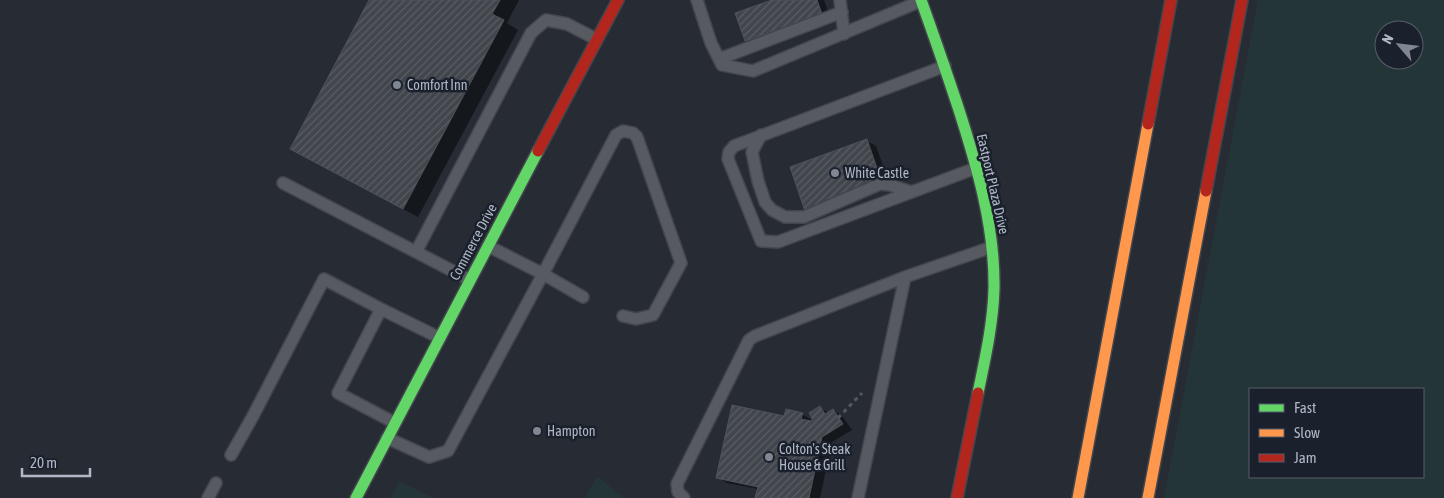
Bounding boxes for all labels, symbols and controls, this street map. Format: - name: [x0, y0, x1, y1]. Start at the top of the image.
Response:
- north arrow: [1374, 20, 1424, 70]
- text: N: [1379, 31, 1397, 46]
- place label: Comfort Inn: [407, 77, 468, 93]
- marker: Comfort Inn: [391, 79, 403, 91]
- street label: Eastport Plaza Drive: [974, 132, 1012, 236]
- place label: White Castle: [845, 165, 909, 181]
- marker: White Castle: [829, 167, 841, 179]
- street label: Commerce Drive: [446, 201, 500, 283]
- legend: [1249, 388, 1424, 478]
- text: Fast: [1294, 399, 1316, 416]
- place label: Hampton: [547, 423, 596, 439]
- text: Slow: [1294, 424, 1320, 441]
- marker: Hampton: [531, 425, 543, 437]
- place label: Colton's Steak House & Grill: [779, 441, 851, 473]
- scale bar: [22, 446, 90, 478]
- text: Jam: [1294, 449, 1317, 466]
- marker: Colton's Steak House & Grill: [763, 451, 775, 463]
- text: 20 m: [30, 454, 57, 471]

